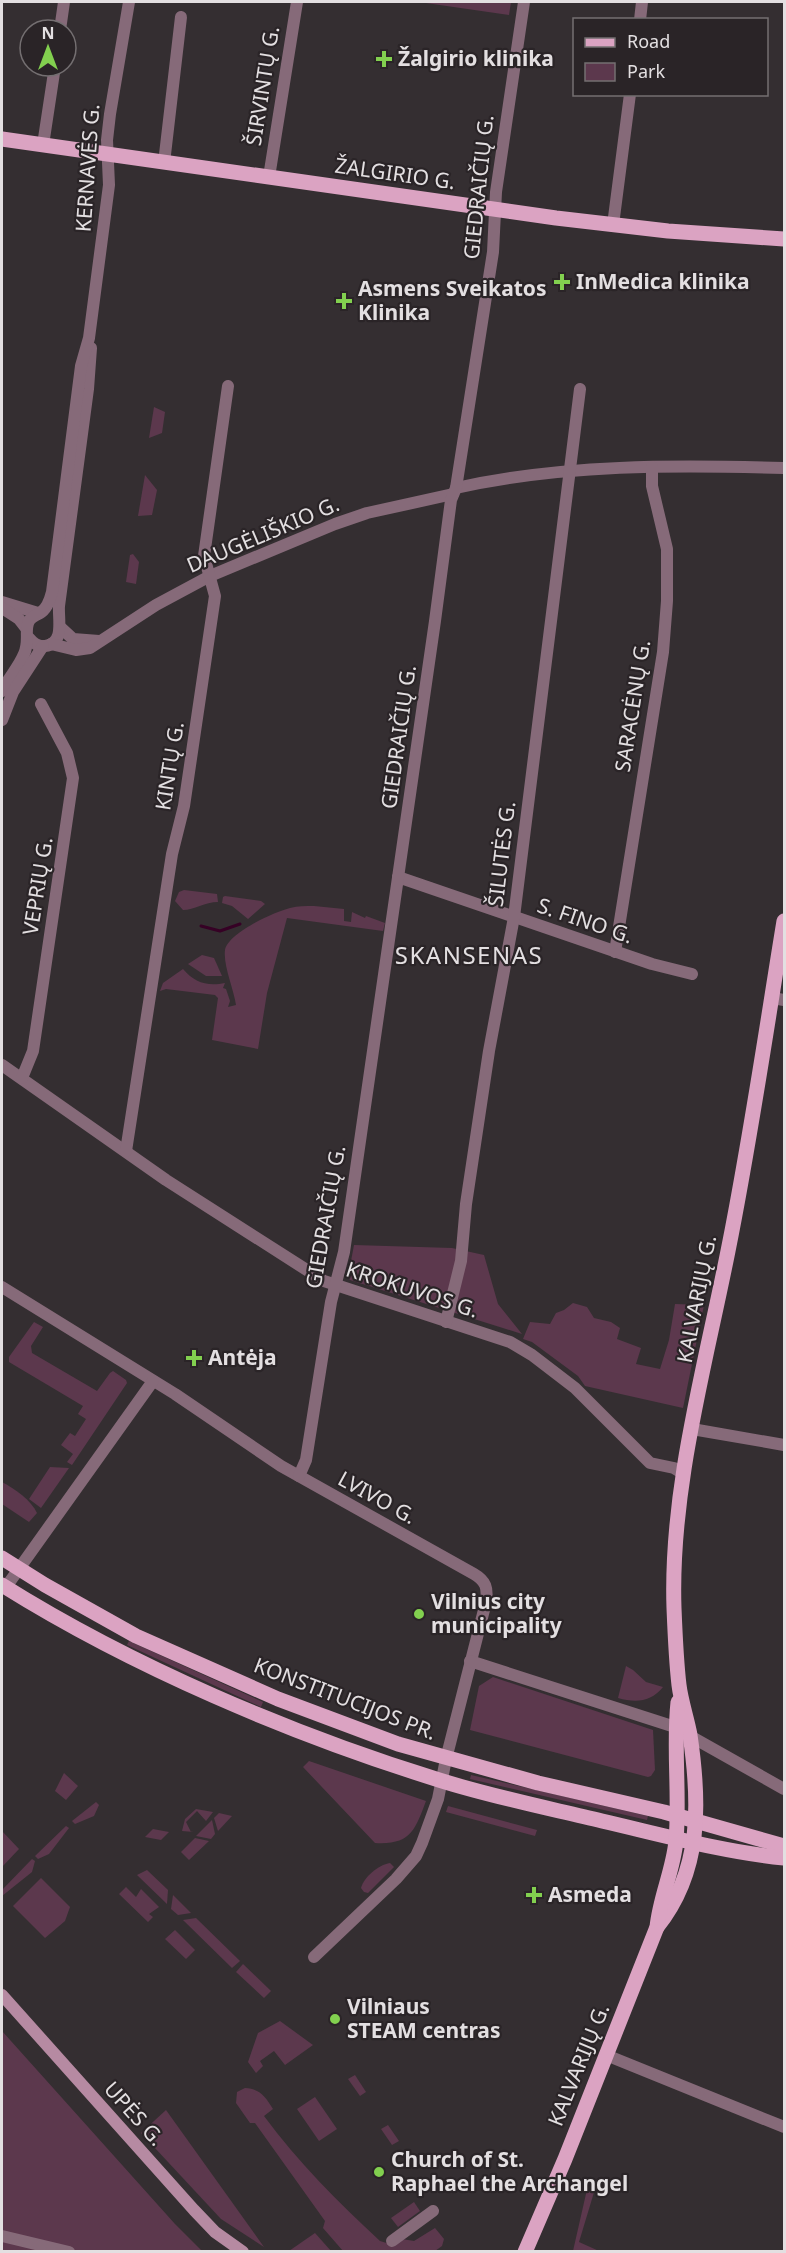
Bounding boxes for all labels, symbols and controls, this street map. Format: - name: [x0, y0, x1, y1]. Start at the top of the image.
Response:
- north arrow: [18, 18, 78, 78]
- legend: [573, 18, 768, 96]
- text: N: [41, 22, 55, 44]
- street label: ŠIRVINTŲ G.: [239, 24, 285, 148]
- text: Road: [627, 29, 670, 53]
- place label: Žalgirio klinika: [398, 44, 554, 72]
- marker: Žalgirio klinika: [375, 50, 393, 68]
- text: Park: [627, 59, 665, 83]
- street label: KERNAVĖS G.: [69, 103, 105, 233]
- street label: GIEDRAIČIŲ G.: [456, 113, 500, 261]
- street label: ŽALGIRIO G.: [333, 151, 457, 195]
- place label: InMedica klinika: [576, 267, 750, 295]
- marker: InMedica klinika: [553, 273, 571, 291]
- place label: Asmens Sveikatos Klinika: [358, 274, 547, 326]
- marker: Asmens Sveikatos Klinika: [335, 292, 353, 310]
- street label: DAUGĖLIŠKIO G.: [182, 489, 343, 579]
- street label: SARACĖNŲ G.: [608, 638, 656, 774]
- street label: GIEDRAIČIŲ G.: [374, 663, 422, 811]
- street label: KINTŲ G.: [148, 719, 190, 812]
- street label: ŠILUTĖS G.: [481, 800, 521, 908]
- street label: VEPRIŲ G.: [15, 835, 59, 937]
- street label: S. FINO G.: [534, 891, 637, 949]
- district label: SKANSENAS: [395, 938, 543, 971]
- street label: GIEDRAIČIŲ G.: [299, 1143, 351, 1291]
- street label: KALVARIJŲ G.: [670, 1232, 722, 1365]
- street label: KROKUVOS G.: [343, 1254, 482, 1324]
- place label: Antėja: [208, 1343, 277, 1371]
- marker: Antėja: [185, 1349, 203, 1367]
- street label: LVIVO G.: [333, 1464, 422, 1530]
- place label: Vilnius city municipality: [431, 1587, 562, 1639]
- marker: Vilnius city municipality: [412, 1607, 426, 1621]
- street label: KONSTITUCIJOS PR.: [250, 1650, 441, 1746]
- place label: Asmeda: [548, 1880, 632, 1908]
- marker: Asmeda: [525, 1886, 543, 1904]
- place label: Vilniaus STEAM centras: [347, 1992, 500, 2044]
- street label: KALVARIJŲ G.: [541, 1999, 615, 2130]
- marker: Vilniaus STEAM centras: [328, 2012, 342, 2026]
- street label: UPĖS G.: [98, 2075, 171, 2152]
- place label: Church of St. Raphael the Archangel: [391, 2145, 628, 2197]
- marker: Church of St. Raphael the Archangel: [372, 2165, 386, 2179]

